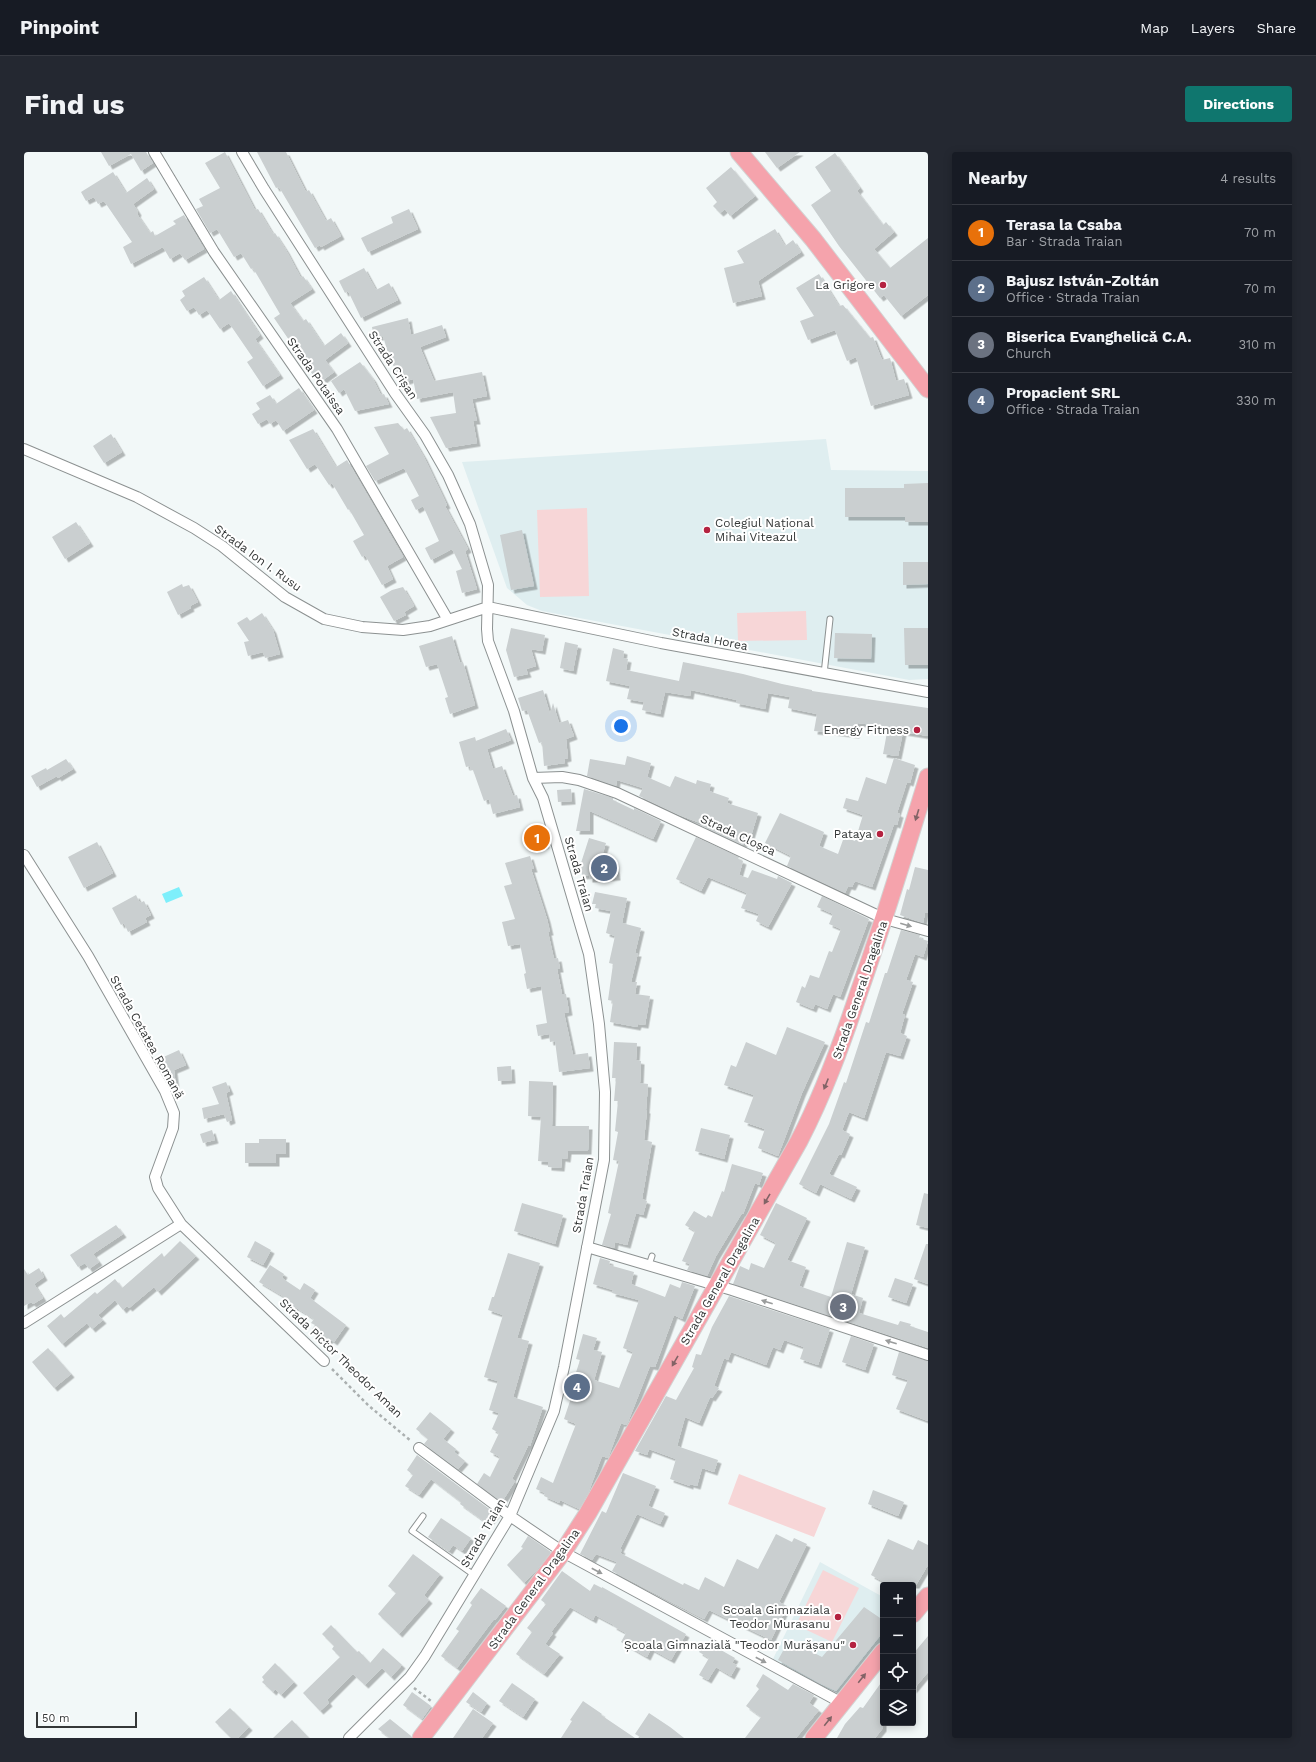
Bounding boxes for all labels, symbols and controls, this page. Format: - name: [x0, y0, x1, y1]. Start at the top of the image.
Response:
- text: Pinpoint: [20, 16, 99, 39]
- text: Map: [1140, 20, 1169, 36]
- text: Layers: [1191, 20, 1235, 36]
- text: Share: [1257, 20, 1296, 36]
- button: Directions: [1185, 86, 1292, 122]
- text: Find us: [24, 88, 124, 121]
- text: Nearby: [968, 168, 1027, 188]
- text: 4 results: [1220, 171, 1276, 186]
- text: Terasa la Csaba: [1006, 216, 1122, 234]
- text: 1: [978, 225, 984, 240]
- text: 70 m: [1244, 225, 1276, 240]
- text: Bar · Strada Traian: [1006, 234, 1123, 249]
- text: Bajusz István-Zoltán: [1006, 272, 1159, 290]
- place label: La Grigore: [815, 278, 875, 292]
- marker: La Grigore: [878, 280, 888, 290]
- text: 2: [977, 281, 985, 296]
- text: 70 m: [1244, 281, 1276, 296]
- text: Office · Strada Traian: [1006, 290, 1140, 305]
- street label: Strada Crișan: [366, 328, 420, 402]
- text: Biserica Evanghelică C.A.: [1006, 328, 1192, 346]
- street label: Strada Potaissa: [284, 335, 348, 418]
- text: 3: [977, 337, 985, 352]
- text: 310 m: [1238, 337, 1276, 352]
- text: Church: [1006, 346, 1051, 361]
- text: Propacient SRL: [1006, 384, 1120, 402]
- text: 4: [977, 393, 985, 408]
- text: 330 m: [1236, 393, 1276, 408]
- text: Office · Strada Traian: [1006, 402, 1140, 417]
- place label: Colegiul Național Mihai Viteazul: [715, 516, 814, 544]
- street label: Strada Ion I. Rusu: [212, 522, 304, 594]
- marker: Colegiul Național Mihai Viteazul: [702, 525, 712, 535]
- street label: Strada Horea: [671, 625, 749, 653]
- your location: [611, 716, 631, 736]
- place label: Energy Fitness: [823, 723, 909, 737]
- marker: Energy Fitness: [912, 725, 922, 735]
- one-way arrow: [914, 809, 920, 821]
- street label: Strada Cloșca: [698, 811, 778, 859]
- pin: 1: [524, 823, 550, 853]
- place label: Pataya: [834, 827, 872, 841]
- marker: Pataya: [875, 829, 885, 839]
- street label: Strada Traian: [562, 835, 596, 913]
- pin: 2: [591, 853, 617, 883]
- street label: Strada General Dragalina: [830, 919, 890, 1061]
- one-way arrow: [901, 922, 913, 928]
- street label: Strada Cetatea Romană: [107, 973, 187, 1101]
- one-way arrow: [823, 1078, 829, 1090]
- street label: Strada Traian: [569, 1156, 597, 1234]
- one-way arrow: [763, 1193, 770, 1205]
- street label: Strada General Dragalina: [678, 1214, 763, 1348]
- pin: 3: [830, 1292, 856, 1322]
- street label: Strada Pictor Theodor Aman: [277, 1296, 405, 1420]
- one-way arrow: [761, 1299, 773, 1305]
- one-way arrow: [885, 1339, 897, 1345]
- one-way arrow: [671, 1355, 678, 1367]
- pin: 4: [564, 1372, 590, 1402]
- street label: Strada Traian: [458, 1496, 508, 1570]
- street label: Strada General Dragalina: [486, 1526, 583, 1652]
- one-way arrow: [591, 1568, 603, 1574]
- map controls: [880, 1582, 916, 1726]
- button: +: [880, 1582, 916, 1618]
- place label: Scoala Gimnaziala Teodor Murasanu: [723, 1603, 830, 1631]
- marker: Scoala Gimnaziala Teodor Murasanu: [833, 1612, 843, 1622]
- button: −: [880, 1618, 916, 1654]
- place label: Școala Gimnazială "Teodor Murășanu": [624, 1638, 845, 1652]
- marker: Școala Gimnazială "Teodor Murășanu": [848, 1640, 858, 1650]
- button: locate: [880, 1654, 916, 1690]
- one-way arrow: [755, 1656, 767, 1663]
- one-way arrow: [858, 1672, 867, 1683]
- button: layers: [880, 1690, 916, 1726]
- scale bar: [36, 1710, 137, 1729]
- text: 50 m: [42, 1712, 69, 1725]
- one-way arrow: [824, 1716, 833, 1726]

